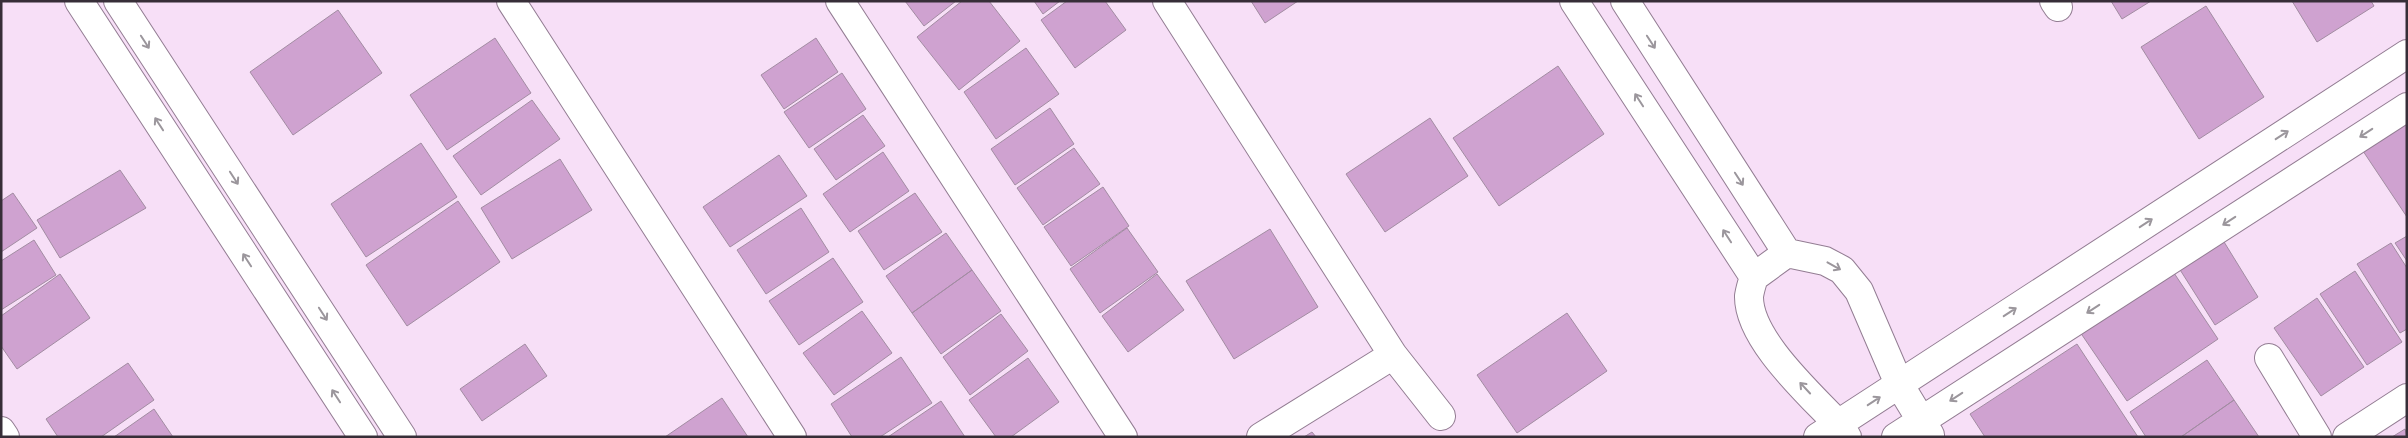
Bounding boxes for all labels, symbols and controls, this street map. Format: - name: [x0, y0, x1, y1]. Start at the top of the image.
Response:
- one-way arrow: [140, 35, 150, 49]
- one-way arrow: [1647, 35, 1657, 49]
- one-way arrow: [1633, 93, 1644, 107]
- one-way arrow: [153, 117, 163, 131]
- one-way arrow: [2359, 128, 2373, 138]
- one-way arrow: [2275, 129, 2289, 139]
- one-way arrow: [229, 171, 239, 185]
- one-way arrow: [1734, 172, 1745, 186]
- one-way arrow: [2223, 216, 2237, 226]
- one-way arrow: [2139, 218, 2153, 229]
- one-way arrow: [1722, 229, 1732, 243]
- one-way arrow: [242, 253, 252, 267]
- one-way arrow: [1826, 261, 1840, 271]
- one-way arrow: [2086, 305, 2100, 315]
- one-way arrow: [318, 307, 328, 321]
- one-way arrow: [2003, 307, 2017, 317]
- one-way arrow: [1799, 382, 1811, 395]
- one-way arrow: [331, 389, 341, 403]
- one-way arrow: [1949, 392, 1963, 403]
- one-way arrow: [1866, 395, 1880, 405]

